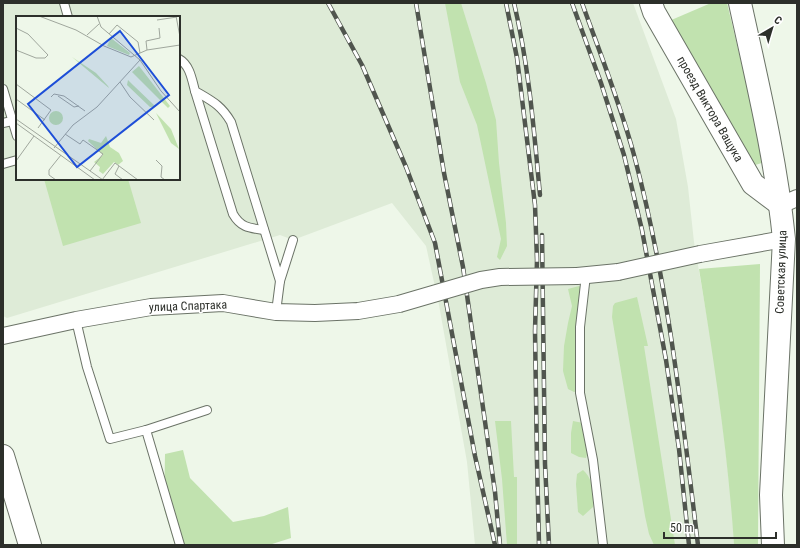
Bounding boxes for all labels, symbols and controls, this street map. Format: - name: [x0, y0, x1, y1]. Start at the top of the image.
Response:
- north arrow: [752, 8, 792, 48]
- text: С: [771, 13, 784, 28]
- inset map: [16, 16, 180, 180]
- street label: проезд Виктора Ващука: [674, 54, 746, 164]
- street label: Советская улица: [773, 230, 789, 314]
- street label: улица Спартака: [149, 298, 228, 314]
- scale bar: [664, 514, 776, 540]
- text: 50 m: [670, 521, 694, 535]

